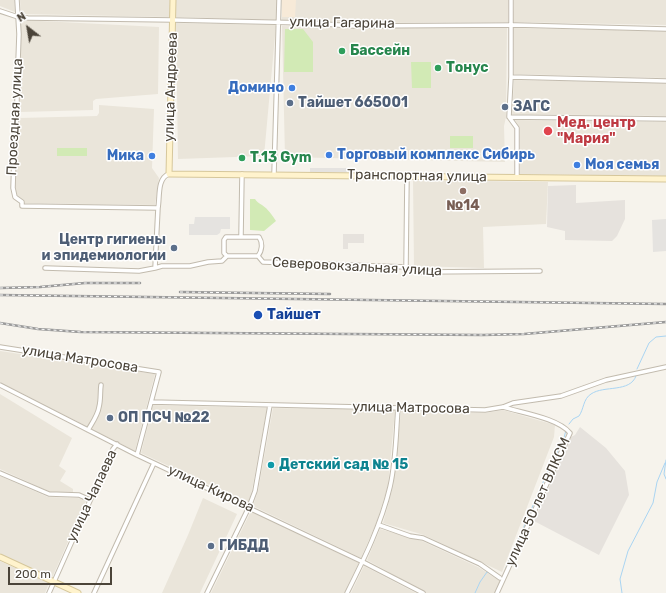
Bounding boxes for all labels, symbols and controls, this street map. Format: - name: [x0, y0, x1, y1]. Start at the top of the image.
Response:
- north arrow: [8, 8, 48, 48]
- text: N: [15, 10, 28, 25]
- street label: улица Гагарина: [289, 14, 395, 32]
- street label: улица Андреева: [161, 32, 181, 142]
- place label: Бассейн: [350, 43, 410, 59]
- marker: Бассейн: [337, 46, 347, 56]
- street label: Проездная улица: [4, 58, 26, 176]
- place label: Тонус: [446, 60, 489, 76]
- marker: Тонус: [433, 63, 443, 73]
- place label: Домино: [228, 80, 284, 96]
- marker: Домино: [287, 83, 297, 93]
- place label: Тайшет 665001: [298, 95, 408, 111]
- marker: Тайшет 665001: [285, 98, 295, 108]
- place label: ЗАГС: [513, 99, 550, 115]
- marker: ЗАГС: [500, 102, 510, 112]
- place label: Мед. центр "Мария": [557, 115, 636, 148]
- marker: Мед. центр "Мария": [542, 125, 554, 137]
- place label: Торговый комплекс Сибирь: [337, 147, 535, 163]
- place label: Мика: [107, 148, 144, 164]
- place label: T.13 Gym: [250, 150, 311, 166]
- marker: Торговый комплекс Сибирь: [324, 150, 334, 160]
- marker: Мика: [147, 151, 157, 161]
- marker: T.13 Gym: [237, 153, 247, 163]
- place label: Моя семья: [585, 157, 660, 173]
- marker: Моя семья: [572, 160, 582, 170]
- street label: Транспортная улица: [347, 166, 487, 186]
- marker: №14: [458, 186, 468, 196]
- place label: №14: [446, 198, 480, 214]
- place label: Центр гигиены и эпидемиологии: [41, 232, 166, 264]
- marker: Центр гигиены и эпидемиологии: [169, 243, 179, 253]
- street label: Северовокзальная улица: [272, 254, 442, 280]
- place label: Тайшет: [267, 307, 321, 323]
- marker: Тайшет: [252, 309, 264, 321]
- street label: улица Матросова: [21, 342, 139, 376]
- street label: улица Матросова: [352, 399, 470, 417]
- place label: ОП ПСЧ №22: [118, 410, 210, 426]
- marker: ОП ПСЧ №22: [105, 413, 115, 423]
- street label: улица 50 лет ВЛКСМ: [502, 435, 574, 569]
- street label: улица Чапаева: [63, 447, 121, 545]
- place label: Детский сад № 15: [279, 457, 408, 473]
- marker: Детский сад № 15: [266, 460, 276, 470]
- street label: улица Кирова: [165, 462, 257, 516]
- place label: ГИБДД: [219, 538, 269, 554]
- marker: ГИБДД: [206, 541, 216, 551]
- scale bar: [10, 559, 114, 585]
- text: 200 m: [15, 567, 51, 581]

